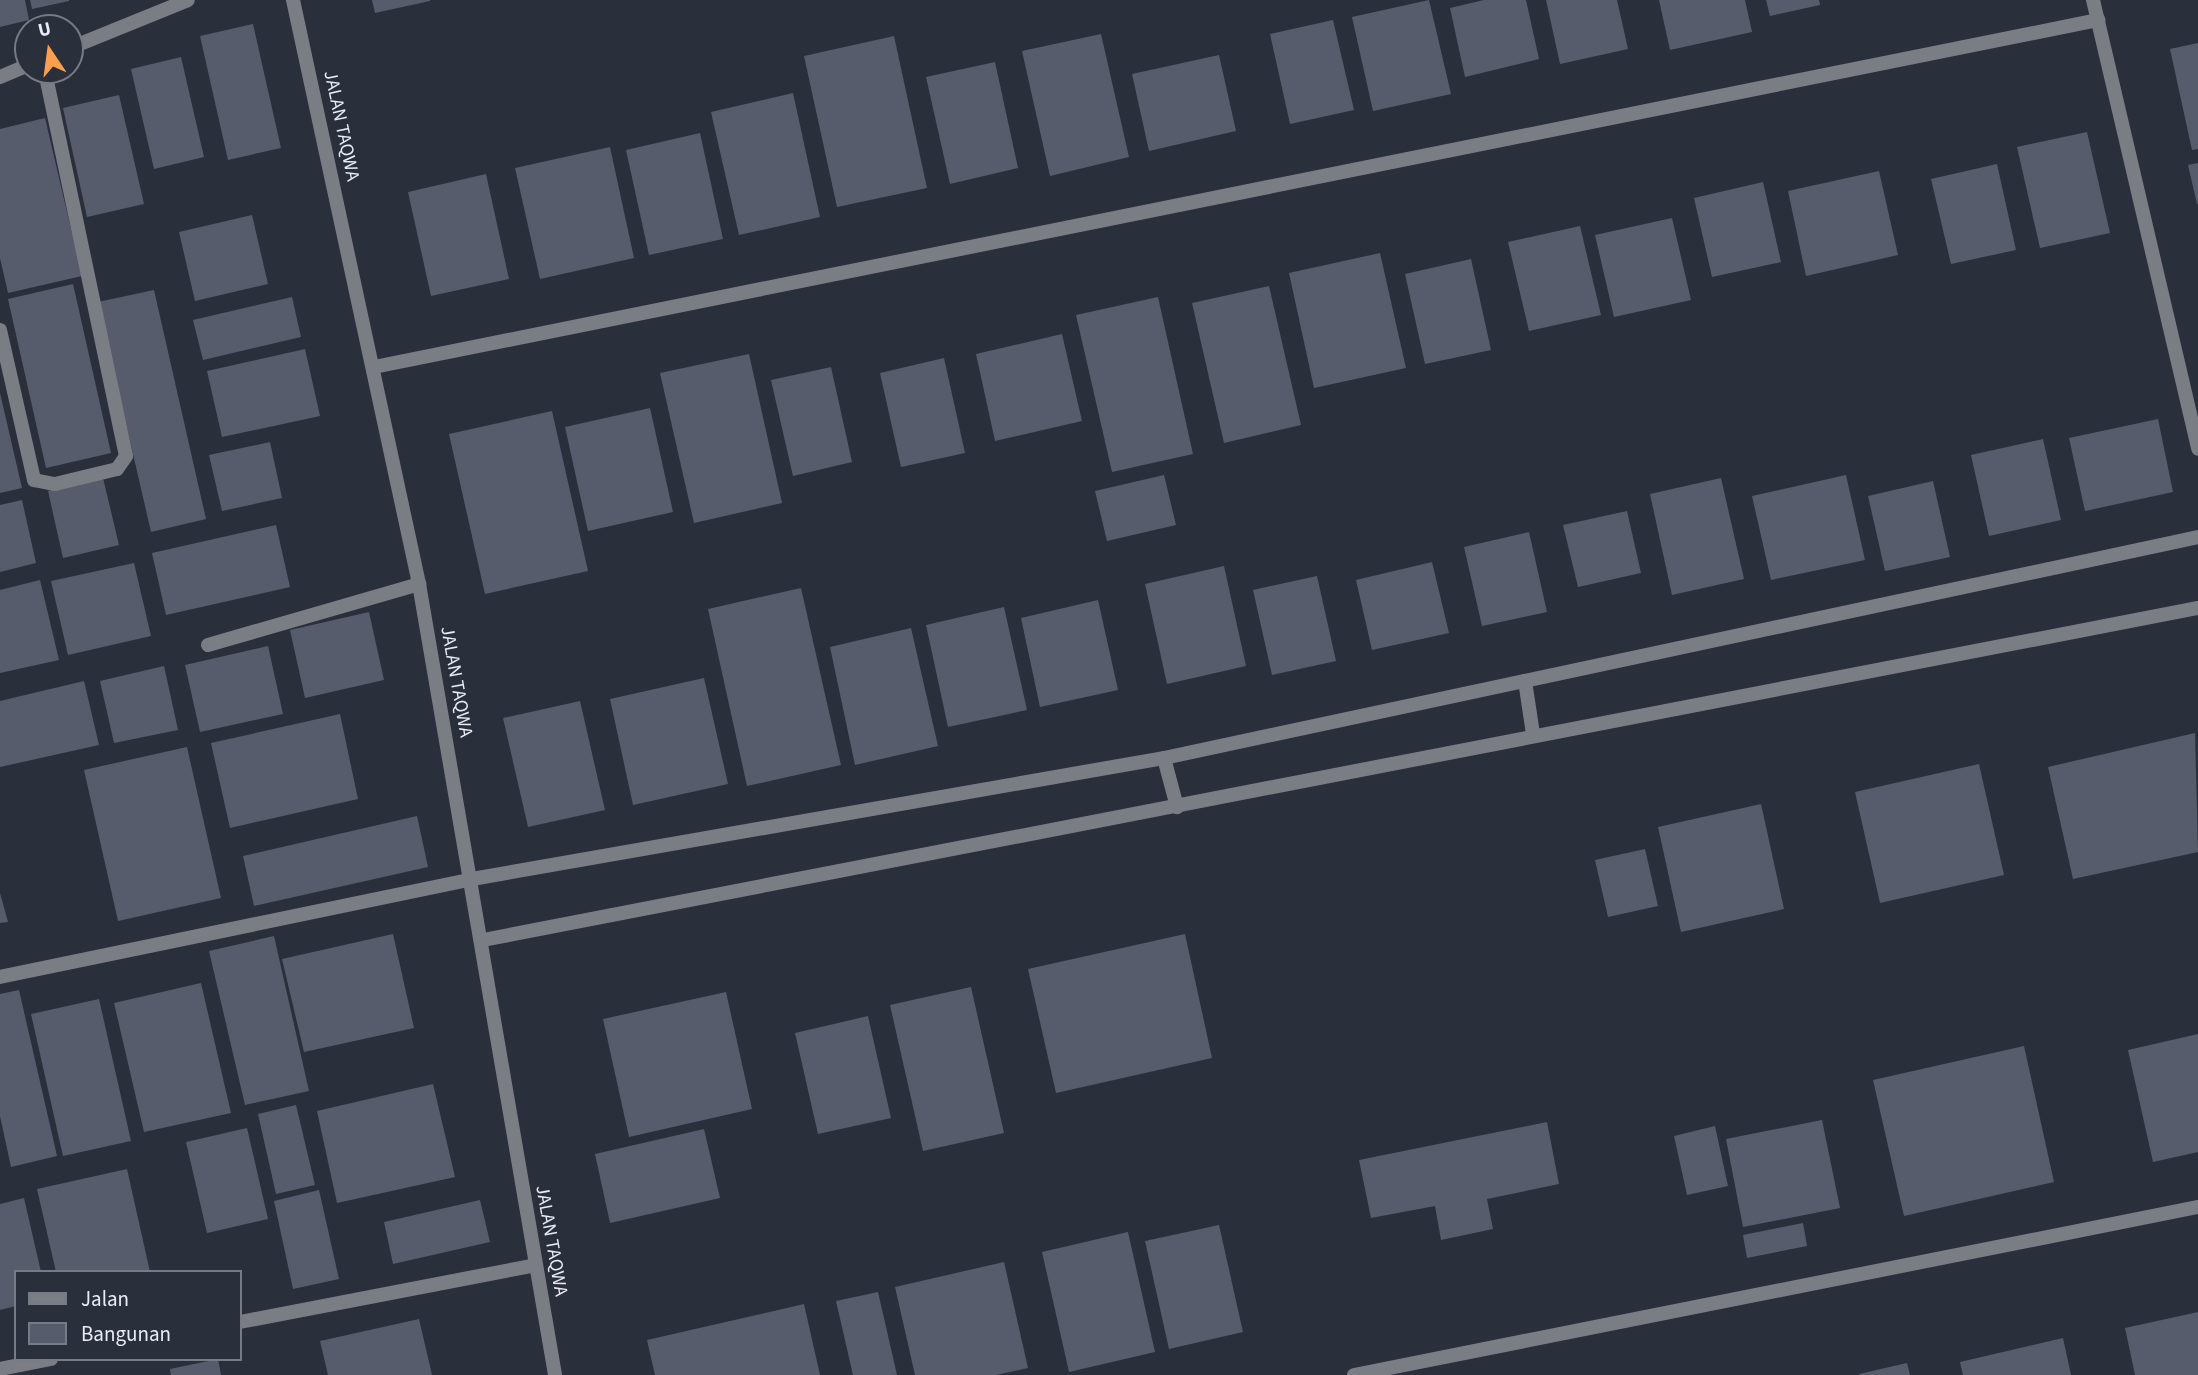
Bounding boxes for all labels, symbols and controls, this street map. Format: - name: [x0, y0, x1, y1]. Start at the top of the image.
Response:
- north arrow: [14, 14, 84, 84]
- text: U: [35, 15, 54, 45]
- street label: JALAN TAQWA: [318, 69, 364, 183]
- street label: JALAN TAQWA: [435, 625, 477, 739]
- street label: JALAN TAQWA: [530, 1184, 572, 1298]
- legend: [14, 1270, 242, 1361]
- text: Jalan: [81, 1284, 129, 1314]
- text: Bangunan: [81, 1319, 171, 1349]

